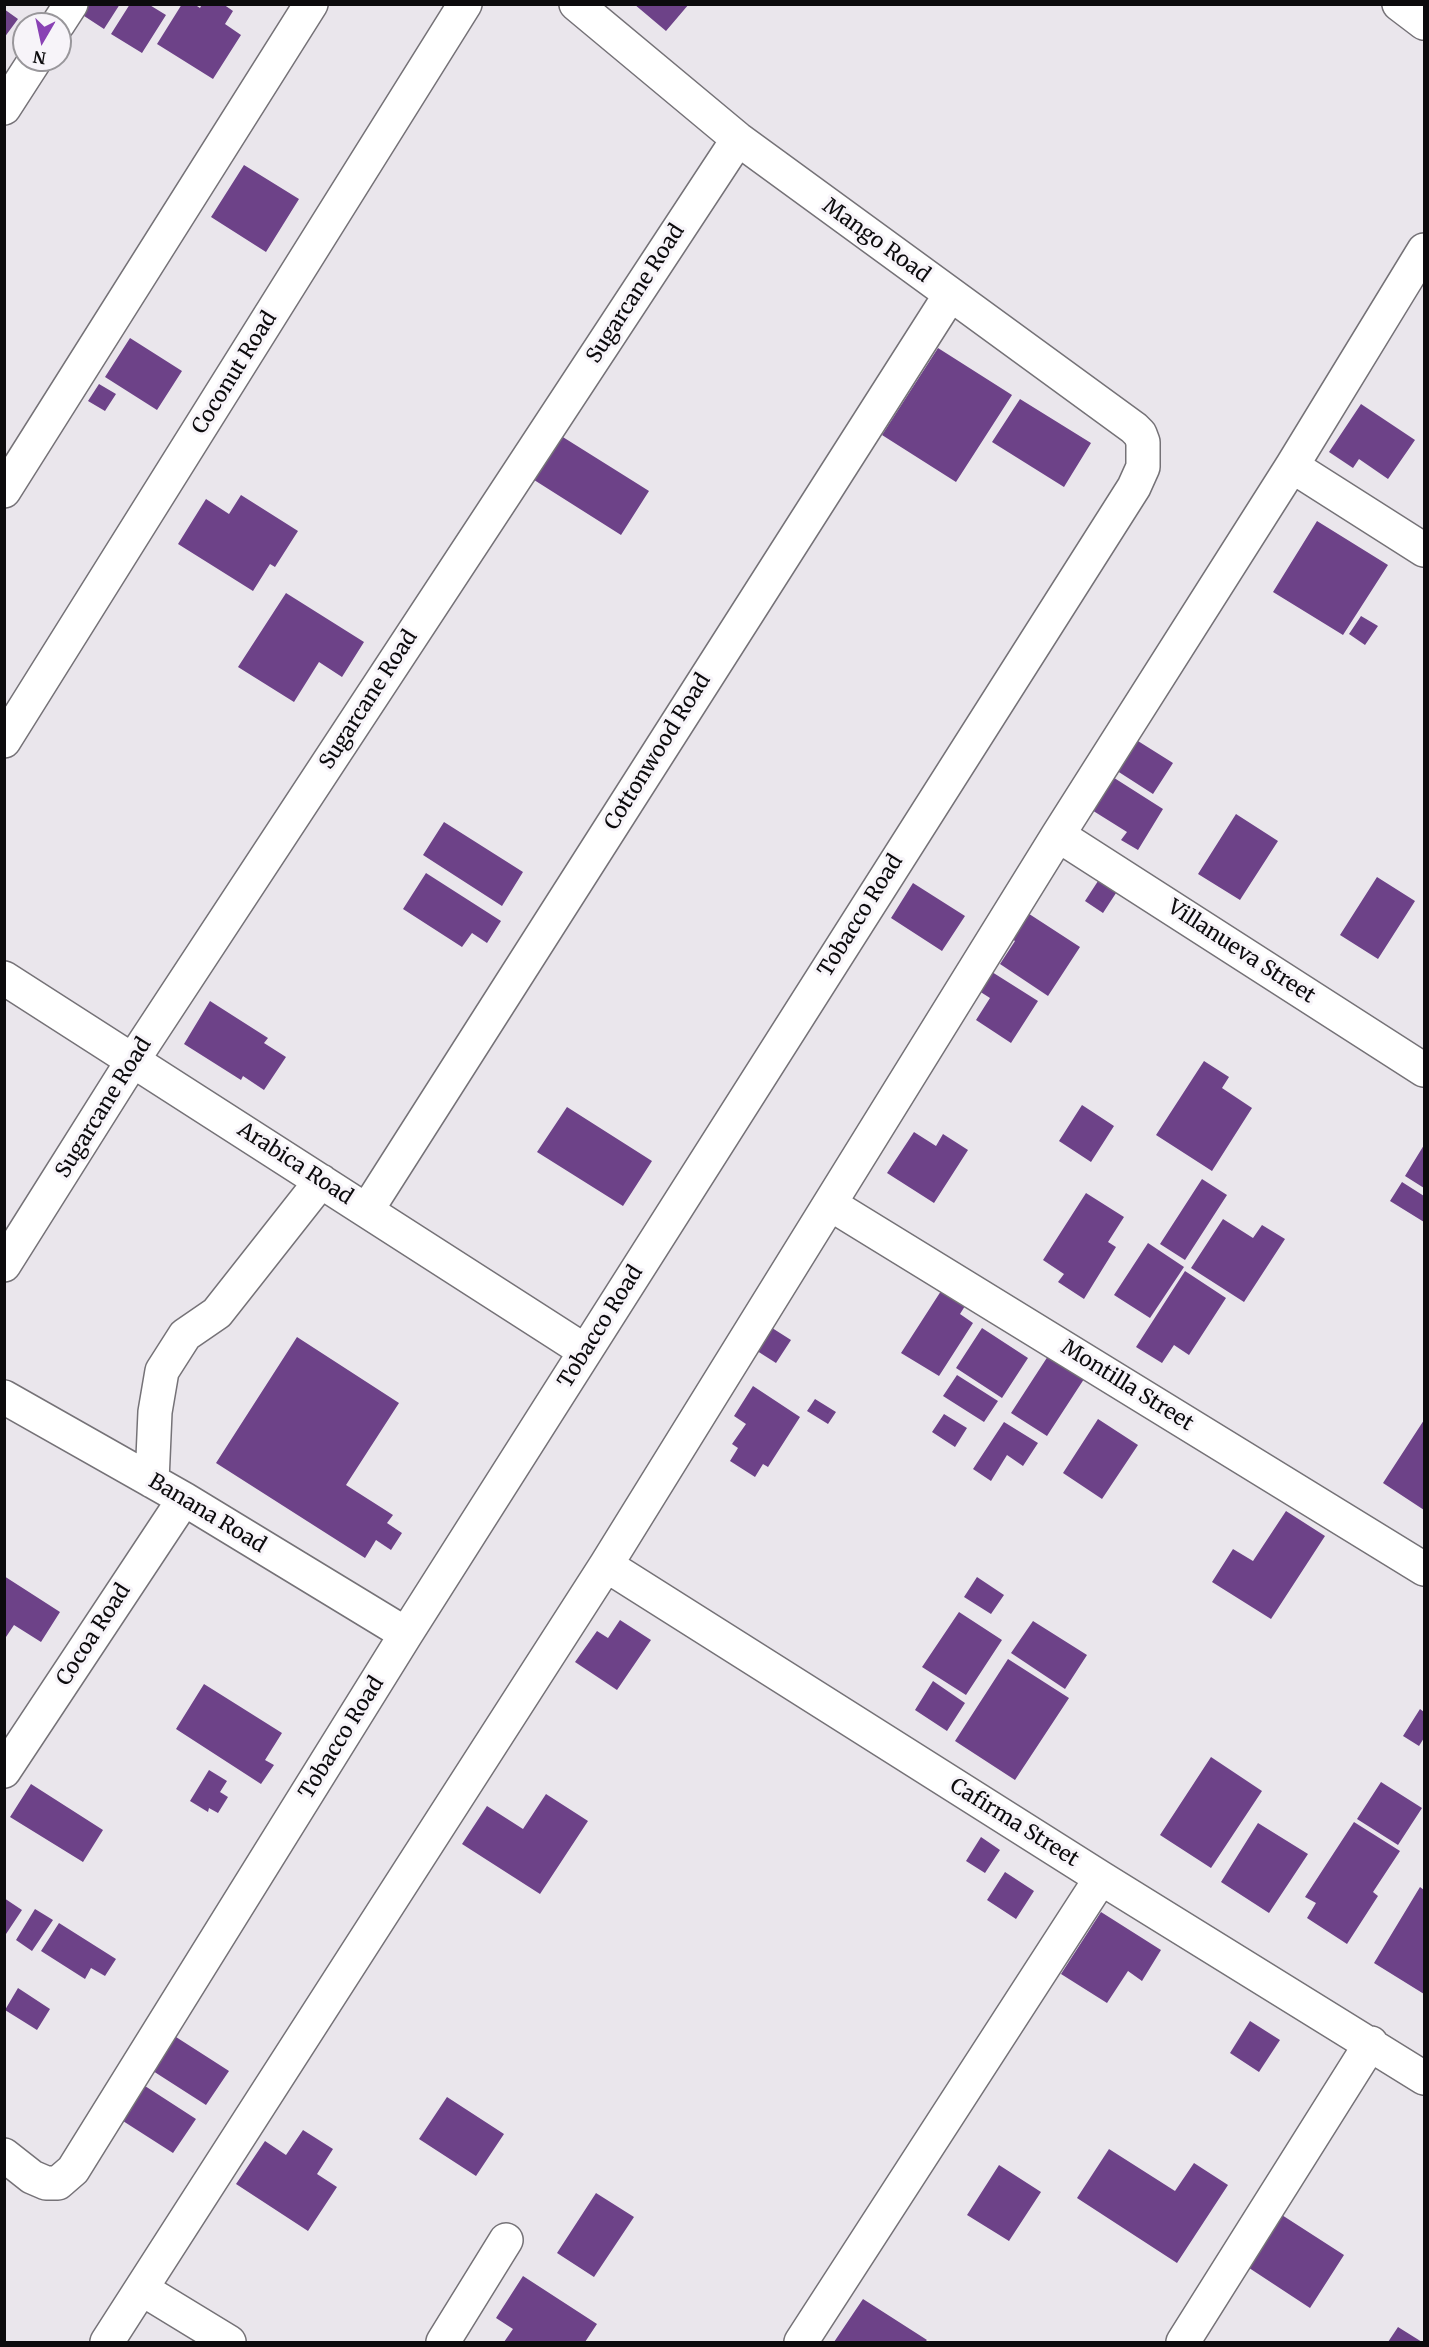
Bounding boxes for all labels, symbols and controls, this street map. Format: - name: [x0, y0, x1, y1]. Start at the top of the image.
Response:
- north arrow: [12, 12, 72, 72]
- text: N: [32, 47, 47, 69]
- street label: Mango Road: [817, 194, 935, 288]
- street label: Sugarcane Road: [582, 220, 690, 368]
- street label: Coconut Road: [187, 307, 283, 439]
- street label: Sugarcane Road: [315, 626, 423, 774]
- street label: Cottonwood Road: [600, 669, 716, 835]
- street label: Tobacco Road: [813, 850, 909, 982]
- street label: Villanueva Street: [1163, 895, 1319, 1009]
- street label: Sugarcane Road: [51, 1033, 157, 1183]
- street label: Arabica Road: [233, 1117, 357, 1211]
- street label: Tobacco Road: [553, 1261, 649, 1393]
- street label: Montilla Street: [1056, 1335, 1198, 1437]
- street label: Banana Road: [144, 1469, 270, 1559]
- street label: Cocoa Road: [52, 1579, 136, 1691]
- street label: Tobacco Road: [294, 1672, 390, 1804]
- street label: Cafirma Street: [945, 1773, 1083, 1873]

